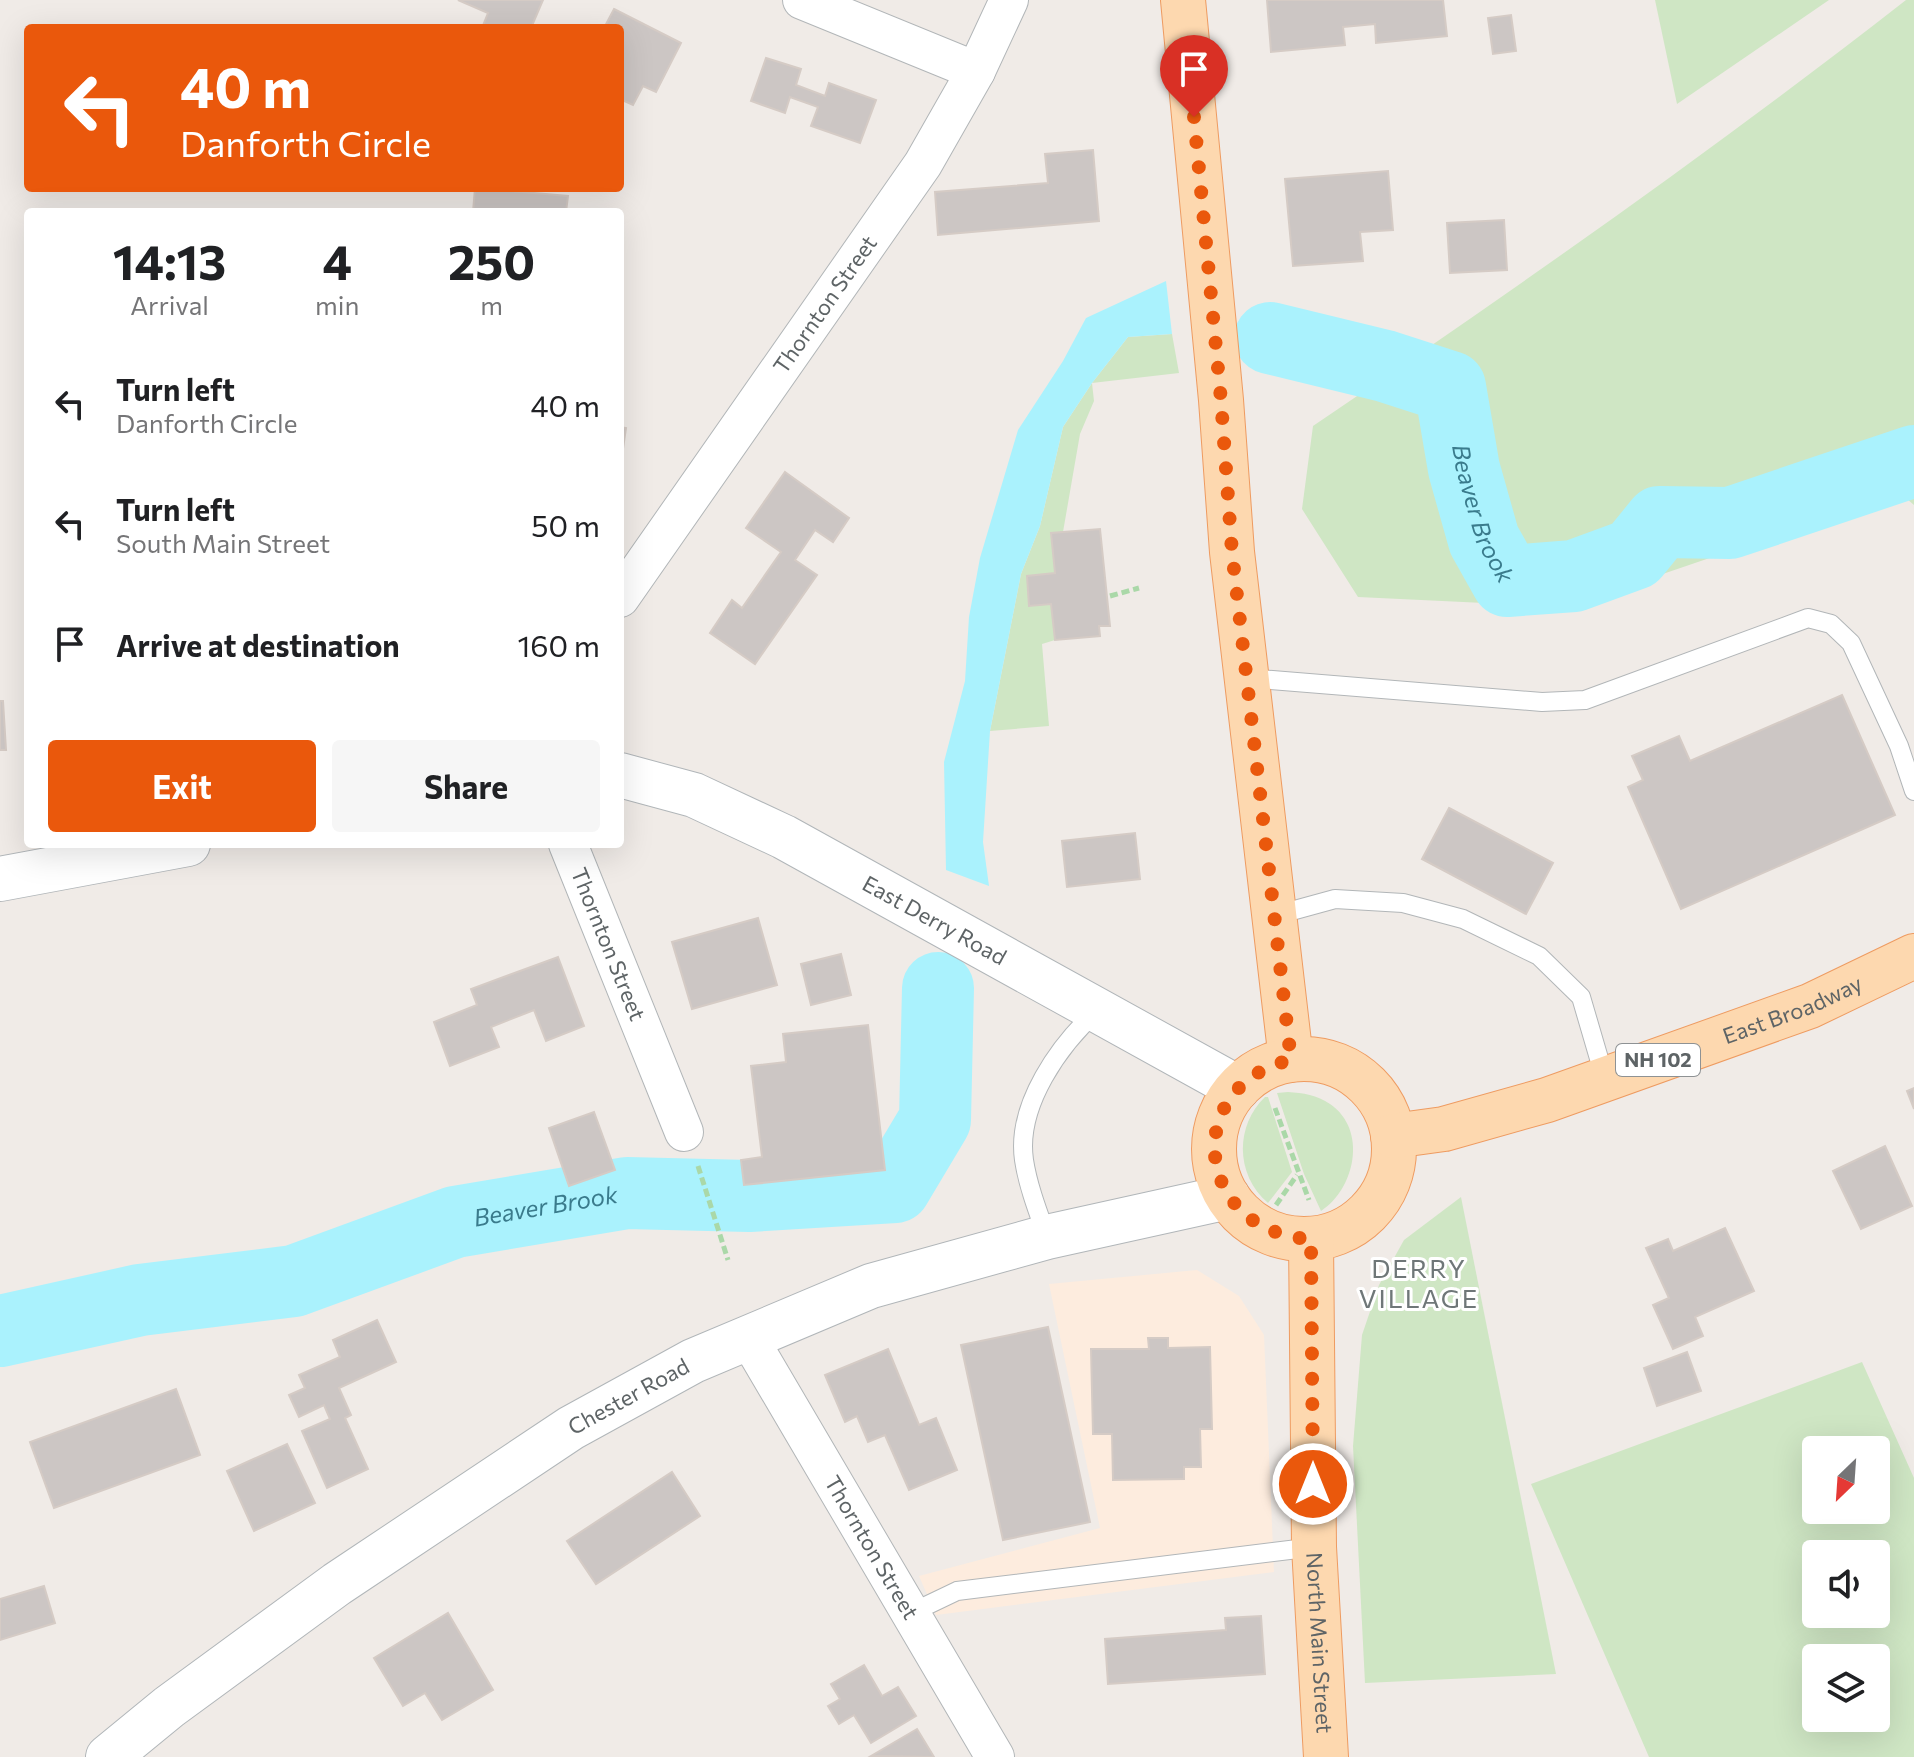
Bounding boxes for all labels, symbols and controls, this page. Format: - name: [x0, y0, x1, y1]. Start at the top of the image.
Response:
- pin: [1160, 35, 1228, 117]
- icon: arrive: [1172, 47, 1216, 91]
- text: 40 m: [180, 51, 311, 120]
- icon: left: [48, 56, 152, 160]
- text: Danforth Circle: [180, 120, 431, 164]
- street label: Thornton Street: [767, 230, 882, 378]
- text: 14:13: [113, 231, 226, 290]
- text: 4: [322, 231, 352, 290]
- text: 250: [448, 231, 535, 290]
- text: Arrival: [130, 289, 209, 320]
- text: min: [315, 289, 359, 320]
- text: m: [480, 289, 503, 320]
- text: Turn left: [116, 370, 235, 407]
- icon: left: [48, 382, 92, 426]
- text: 40 m: [531, 386, 600, 423]
- text: Danforth Circle: [116, 407, 297, 438]
- water label: Beaver Brook: [1447, 442, 1522, 588]
- text: Turn left: [116, 490, 235, 527]
- icon: left: [48, 502, 92, 546]
- text: 50 m: [531, 506, 600, 543]
- text: South Main Street: [116, 527, 330, 558]
- icon: arrive: [48, 622, 92, 666]
- text: Arrive at destination: [116, 626, 400, 663]
- text: 160 m: [517, 626, 600, 663]
- button: Exit: [48, 740, 316, 832]
- button: Share: [332, 740, 600, 832]
- street label: Thornton Street: [566, 864, 652, 1024]
- street label: East Derry Road: [858, 869, 1011, 970]
- street label: East Broadway: [1719, 969, 1866, 1049]
- road number: NH 102: [1616, 1044, 1700, 1076]
- water label: Beaver Brook: [471, 1179, 621, 1232]
- district label: DERRY VILLAGE: [1359, 1252, 1479, 1313]
- street label: Chester Road: [563, 1352, 694, 1440]
- north arrow: [1802, 1436, 1890, 1524]
- map controls: [1802, 1436, 1890, 1732]
- position arrow: [1271, 1442, 1355, 1526]
- street label: Thornton Street: [819, 1470, 925, 1624]
- button: sound: [1802, 1540, 1890, 1628]
- street label: North Main Street: [1301, 1551, 1339, 1734]
- button: layers: [1802, 1644, 1890, 1732]

